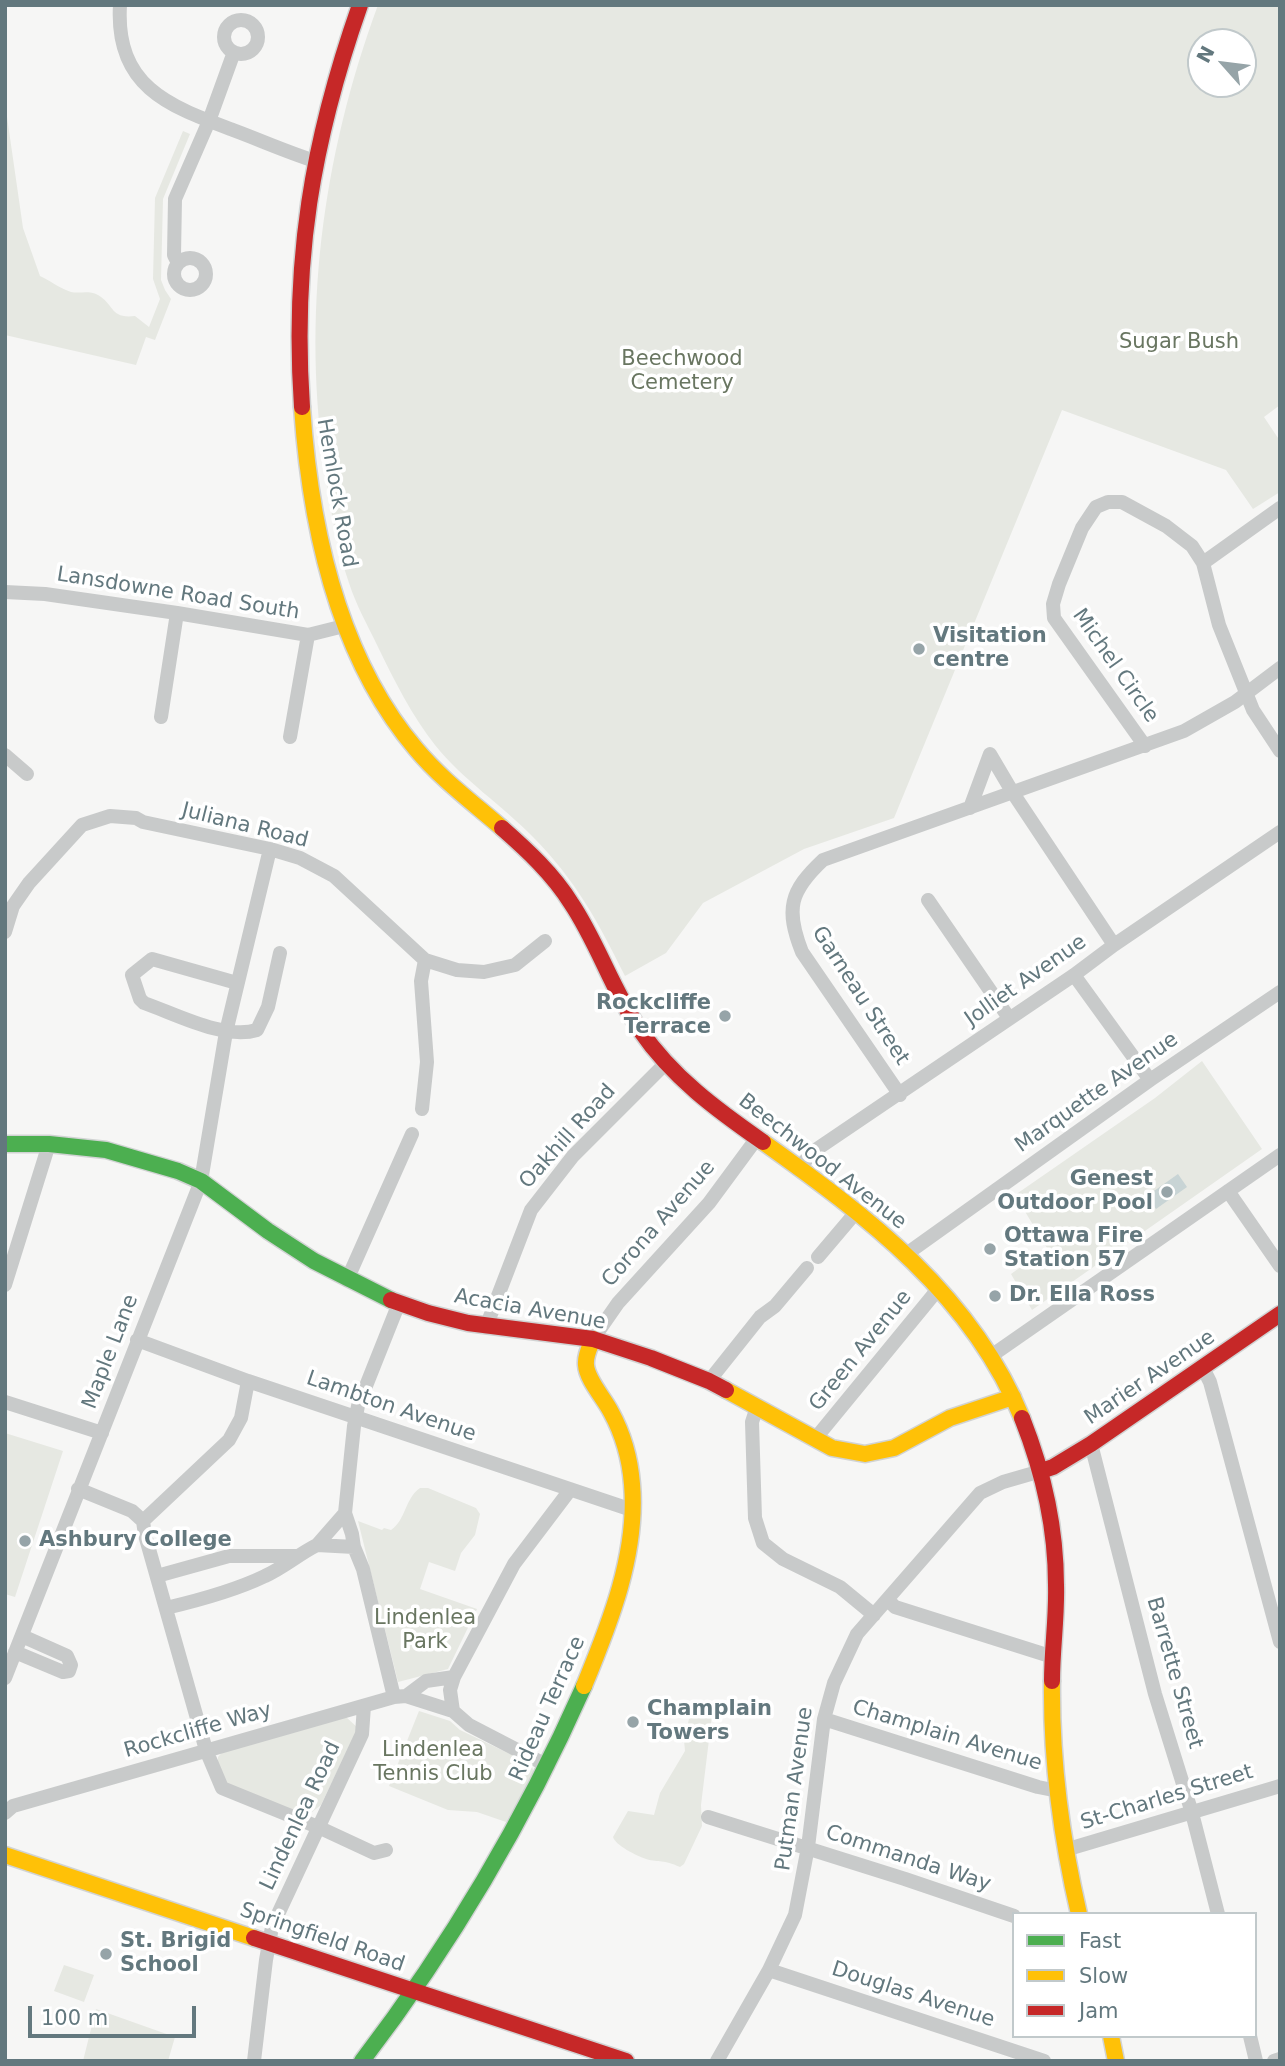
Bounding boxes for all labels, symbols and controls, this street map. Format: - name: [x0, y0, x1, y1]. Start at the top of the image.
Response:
- north arrow: [1187, 28, 1257, 98]
- text: N: [1192, 42, 1219, 66]
- park label: Sugar Bush: [1119, 330, 1239, 356]
- park label: Beechwood Cemetery: [621, 347, 743, 397]
- street label: Hemlock Road: [310, 416, 362, 570]
- street label: Lansdowne Road South: [55, 562, 301, 626]
- street label: Michel Circle: [1066, 604, 1164, 728]
- place label: Visitation centre: [933, 624, 1047, 674]
- marker: Visitation centre: [911, 641, 927, 657]
- street label: Juliana Road: [179, 798, 311, 854]
- street label: Garneau Street: [806, 922, 914, 1070]
- street label: Jolliet Avenue: [960, 930, 1092, 1032]
- place label: Rockcliffe Terrace: [596, 991, 711, 1041]
- marker: Rockcliffe Terrace: [717, 1008, 733, 1024]
- street label: Marquette Avenue: [1011, 1027, 1183, 1159]
- street label: Oakhill Road: [515, 1080, 621, 1194]
- street label: Beechwood Avenue: [733, 1089, 911, 1235]
- street label: Corona Avenue: [597, 1156, 721, 1292]
- place label: Genest Outdoor Pool: [997, 1167, 1153, 1217]
- marker: Genest Outdoor Pool: [1159, 1184, 1175, 1200]
- place label: Ottawa Fire Station 57: [1004, 1224, 1143, 1274]
- marker: Ottawa Fire Station 57: [982, 1241, 998, 1257]
- place label: Dr. Ella Ross: [1009, 1283, 1155, 1309]
- street label: Acacia Avenue: [452, 1284, 608, 1336]
- street label: Green Avenue: [805, 1285, 917, 1417]
- marker: Dr. Ella Ross: [987, 1288, 1003, 1304]
- street label: Maple Lane: [78, 1291, 144, 1413]
- street label: Marier Avenue: [1080, 1325, 1220, 1431]
- street label: Lambton Avenue: [303, 1366, 479, 1448]
- place label: Ashbury College: [39, 1528, 232, 1554]
- marker: Ashbury College: [17, 1533, 33, 1549]
- street label: Barrette Street: [1140, 1594, 1208, 1752]
- park label: Lindenlea Park: [374, 1606, 476, 1656]
- street label: Rideau Terrace: [505, 1633, 591, 1785]
- street label: Champlain Avenue: [849, 1695, 1045, 1777]
- place label: Champlain Towers: [647, 1697, 772, 1747]
- street label: Rockcliffe Way: [121, 1698, 275, 1764]
- street label: Putman Avenue: [771, 1705, 819, 1873]
- marker: Champlain Towers: [625, 1714, 641, 1730]
- street label: Lindenlea Road: [255, 1738, 347, 1894]
- park label: Lindenlea Tennis Club: [373, 1738, 493, 1788]
- street label: St-Charles Street: [1078, 1760, 1256, 1836]
- street label: Commanda Way: [822, 1820, 994, 1898]
- street label: Springfield Road: [236, 1898, 408, 1978]
- legend: [1012, 1912, 1257, 2038]
- place label: St. Brigid School: [120, 1929, 231, 1979]
- text: Fast: [1079, 1929, 1121, 1953]
- marker: St. Brigid School: [98, 1946, 114, 1962]
- street label: Douglas Avenue: [828, 1957, 998, 2033]
- text: Slow: [1079, 1964, 1128, 1988]
- scale bar: [32, 1993, 200, 2037]
- text: Jam: [1079, 1999, 1119, 2023]
- text: 100 m: [41, 2006, 108, 2030]

